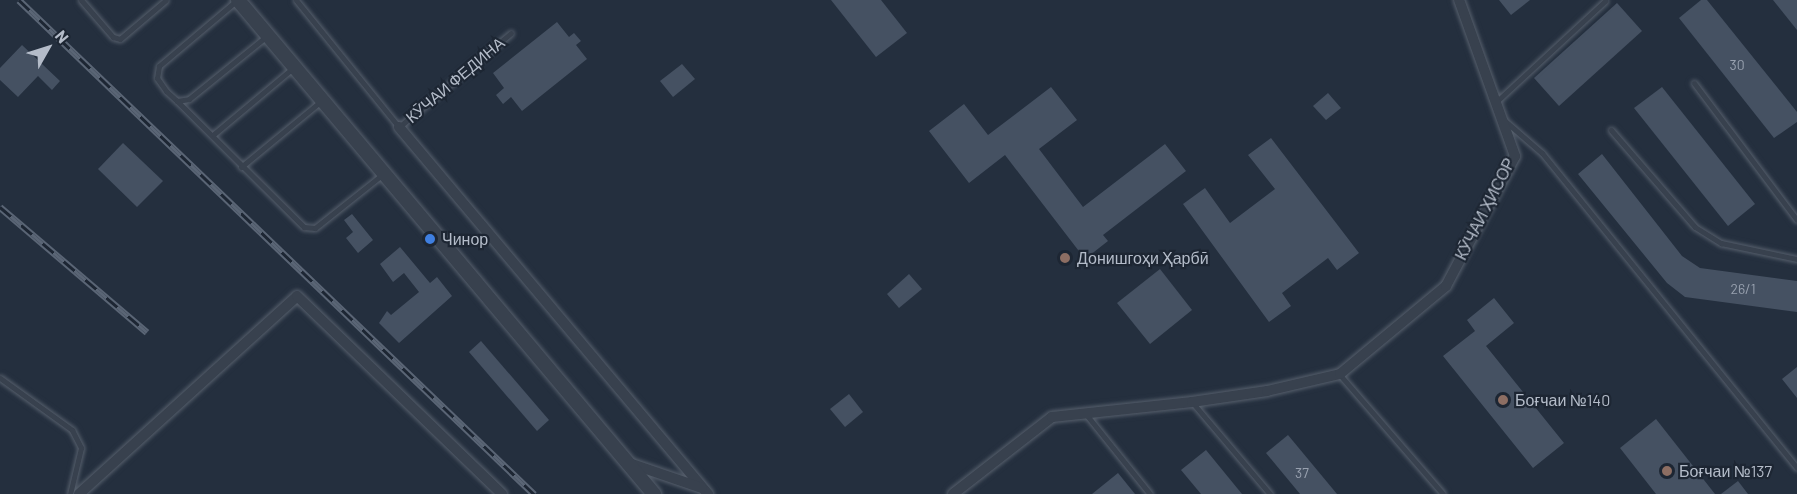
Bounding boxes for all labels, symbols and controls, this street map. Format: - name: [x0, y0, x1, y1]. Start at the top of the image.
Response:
- north arrow: [18, 18, 78, 78]
- text: N: [52, 26, 73, 46]
- street label: КӮЧАИ ФЕДИНА: [402, 33, 508, 127]
- house number: 30: [1729, 57, 1745, 73]
- street label: КӮЧАИ ҲИСОР: [1451, 155, 1519, 263]
- place label: Чинор: [442, 229, 488, 249]
- marker: Чинор: [423, 232, 437, 246]
- place label: Донишгоҳи Ҳарбӣ: [1077, 248, 1209, 268]
- marker: Донишгоҳи Ҳарбӣ: [1058, 251, 1072, 265]
- house number: 26/1: [1730, 281, 1756, 297]
- place label: Боғчаи №140: [1515, 390, 1610, 410]
- marker: Боғчаи №140: [1496, 393, 1510, 407]
- place label: Боғчаи №137: [1679, 461, 1772, 481]
- marker: Боғчаи №137: [1660, 464, 1674, 478]
- house number: 37: [1295, 465, 1309, 481]

